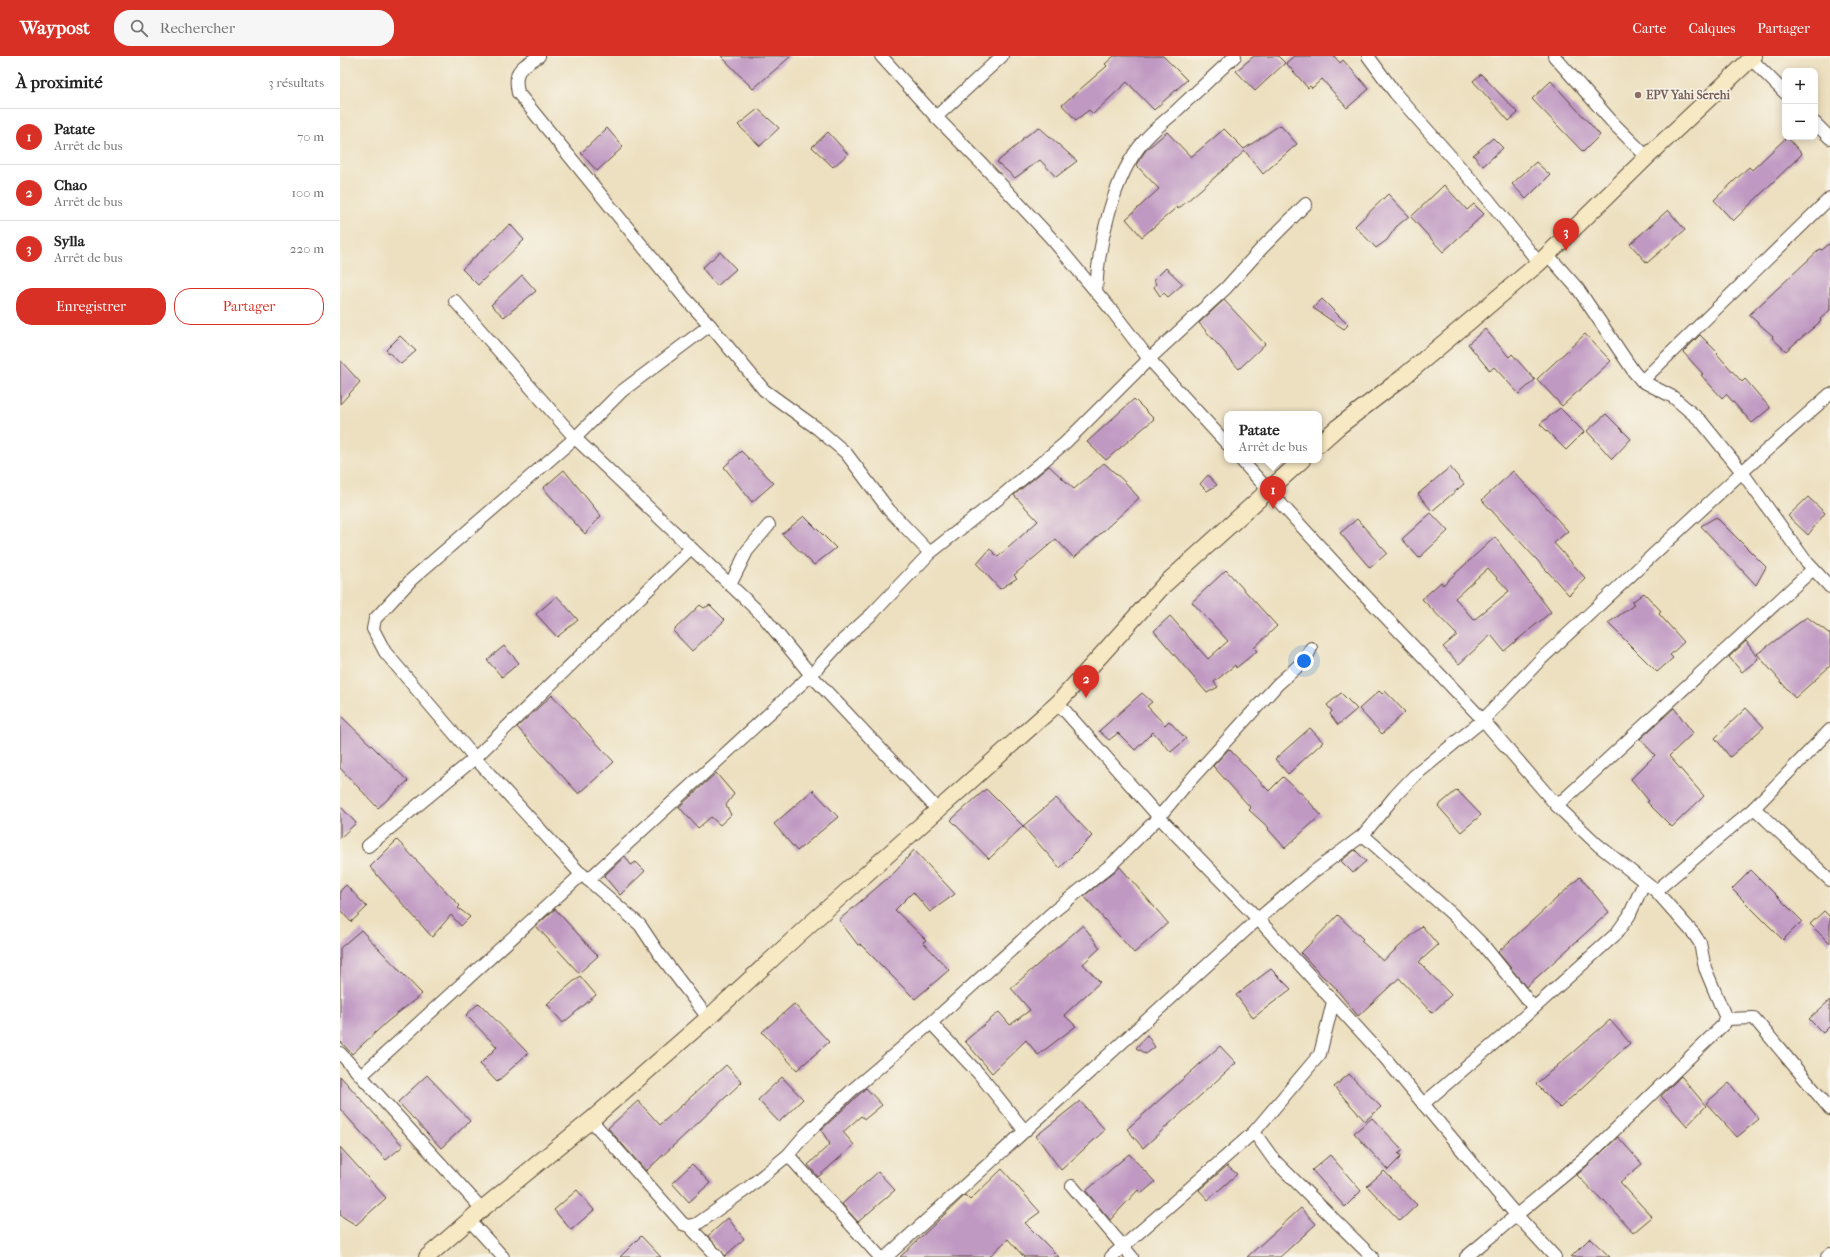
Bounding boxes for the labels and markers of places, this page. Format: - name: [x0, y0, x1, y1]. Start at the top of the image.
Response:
- place label: EPV Yahi Serehi: [1646, 88, 1730, 102]
- marker: EPV Yahi Serehi: [1633, 90, 1643, 100]
- pin: 3: [1553, 218, 1579, 251]
- pin: 1: [1260, 476, 1286, 509]
- pin: 2: [1073, 665, 1099, 698]

